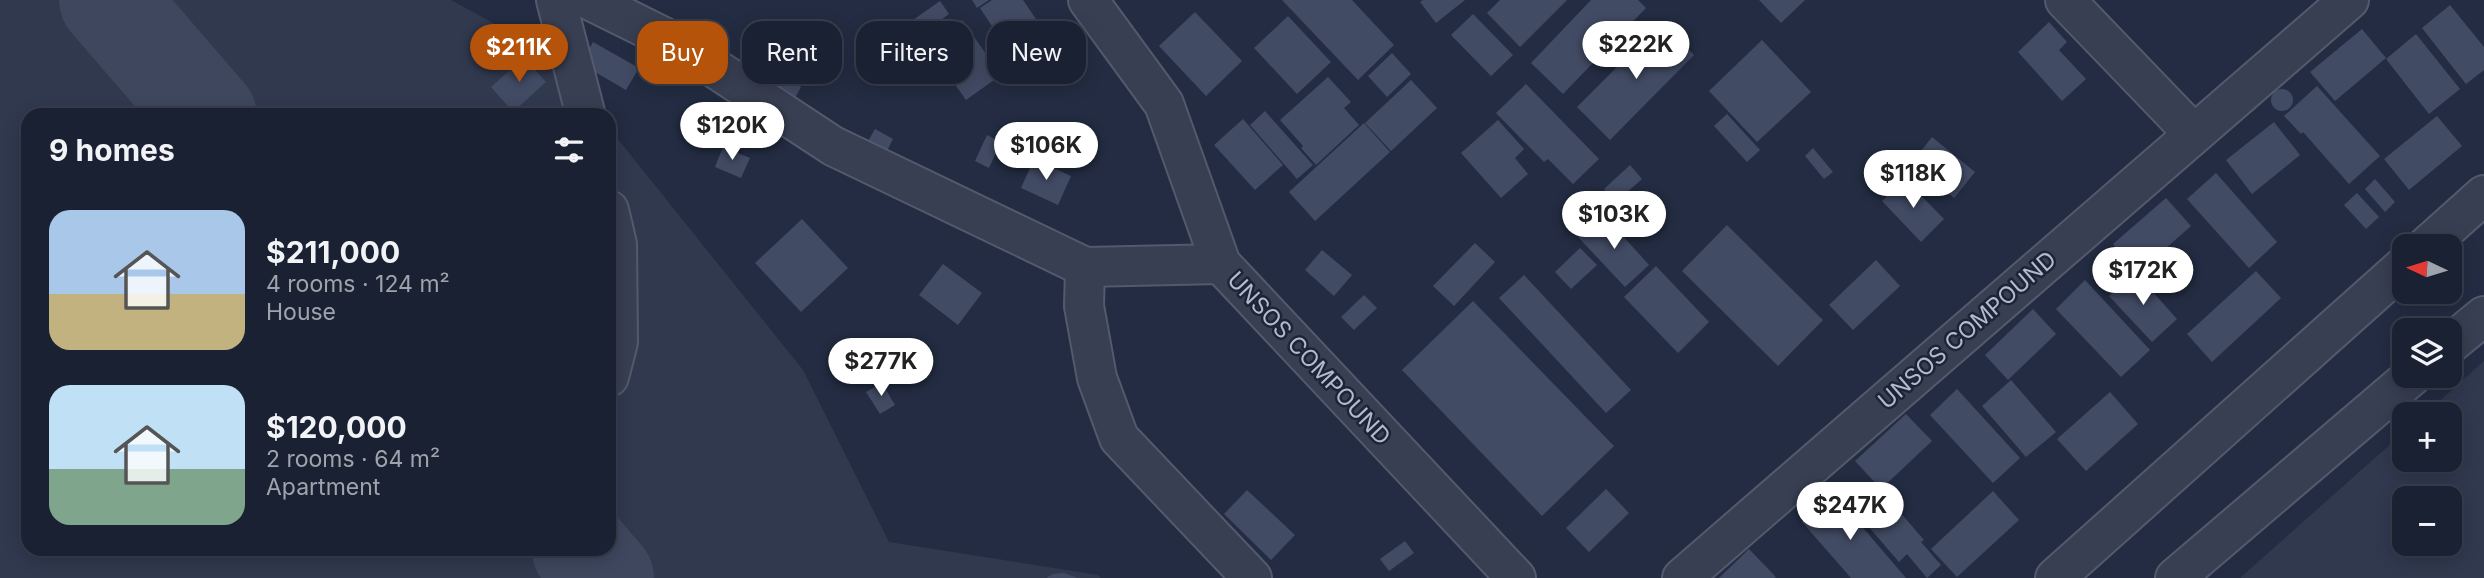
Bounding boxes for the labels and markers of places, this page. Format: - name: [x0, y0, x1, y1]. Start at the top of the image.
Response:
- pin: $222K: [1587, 22, 1685, 81]
- pin: $211K: [470, 24, 568, 84]
- pin: $120K: [683, 102, 781, 162]
- pin: $106K: [997, 122, 1095, 182]
- pin: $118K: [1864, 150, 1962, 210]
- pin: $103K: [1565, 191, 1663, 251]
- pin: $172K: [2094, 247, 2192, 307]
- pin: $277K: [832, 338, 930, 398]
- pin: $247K: [1801, 482, 1899, 542]

